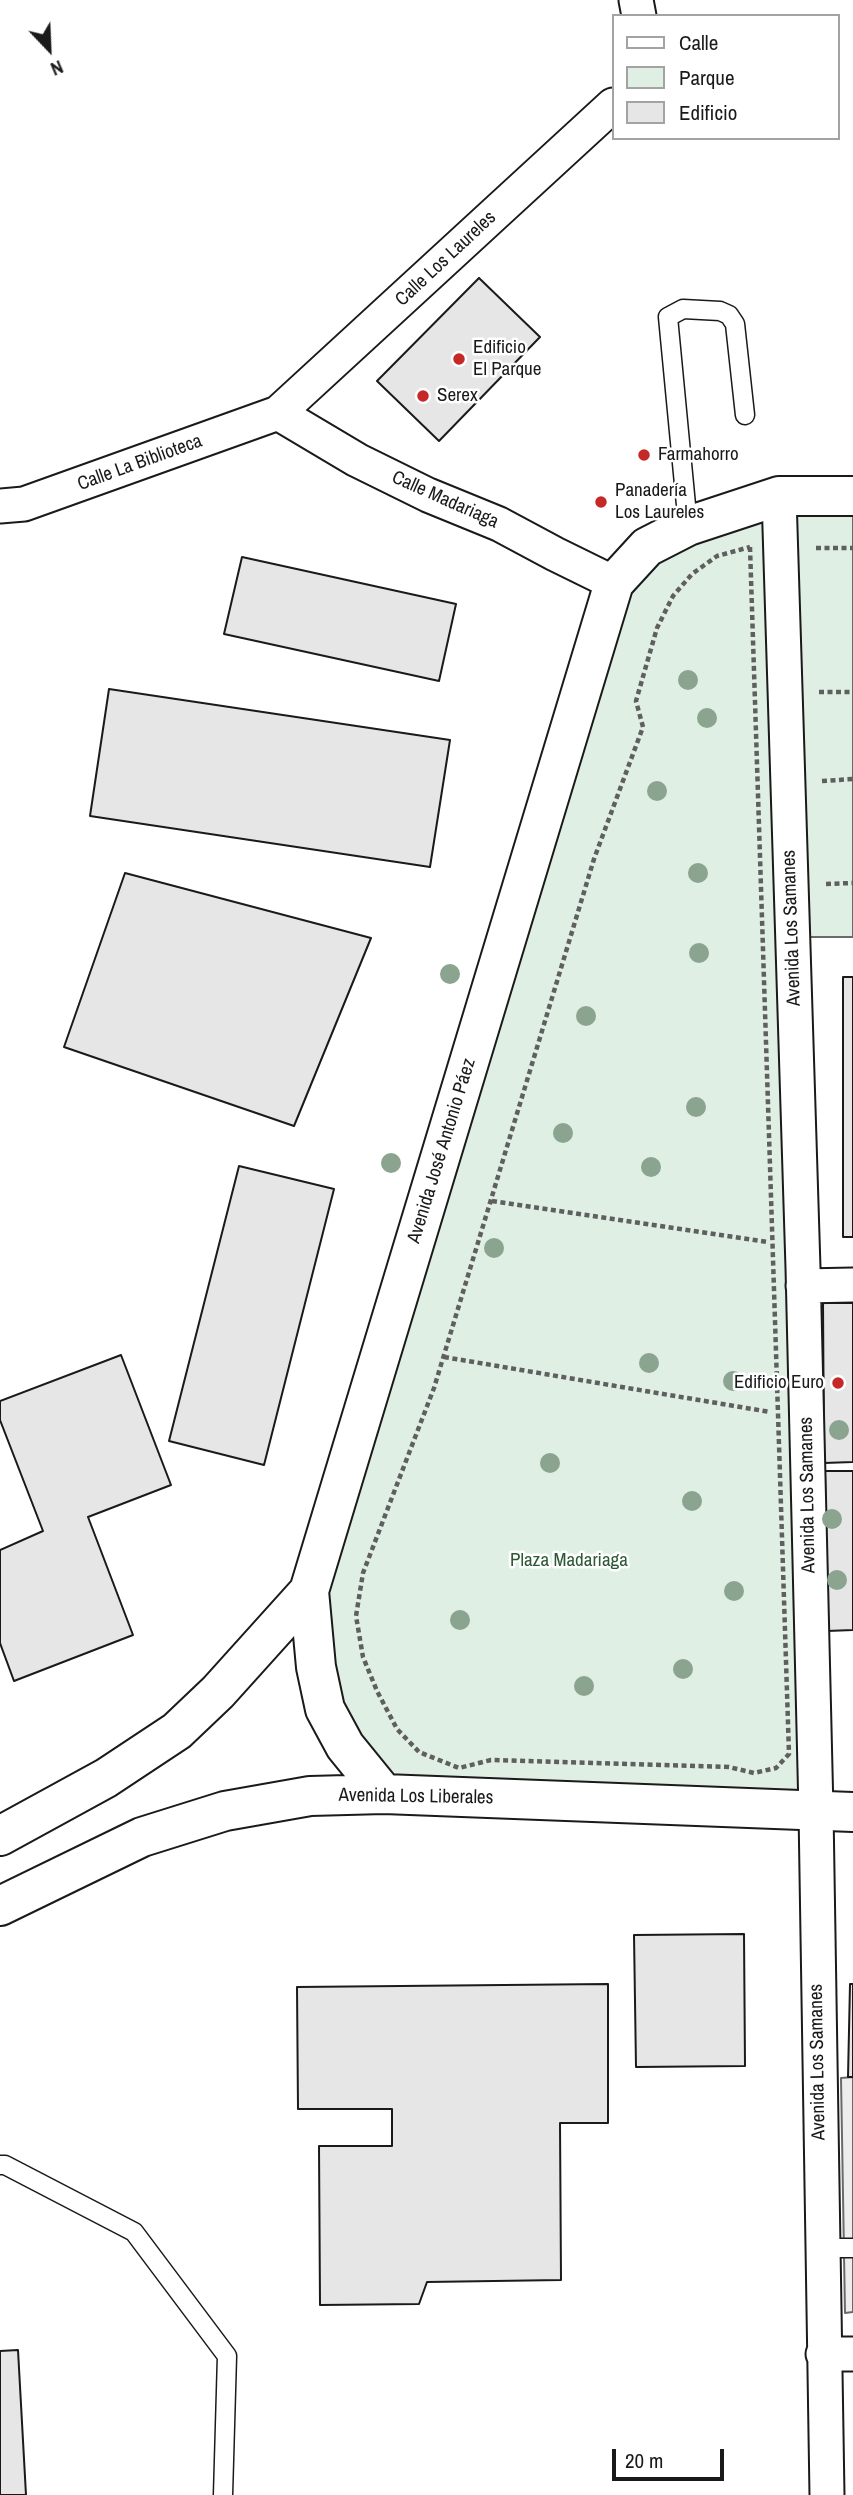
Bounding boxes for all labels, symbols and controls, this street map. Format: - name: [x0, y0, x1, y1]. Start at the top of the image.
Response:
- north arrow: [14, 14, 84, 84]
- legend: [612, 14, 839, 140]
- text: Calle: [679, 28, 718, 57]
- text: N: [47, 54, 67, 82]
- text: Parque: [679, 63, 735, 92]
- text: Edificio: [679, 98, 737, 127]
- street label: Calle Los Laureles: [391, 207, 501, 311]
- place label: Edificio El Parque: [473, 337, 541, 381]
- marker: Edificio El Parque: [451, 351, 467, 367]
- place label: Serex: [437, 385, 478, 407]
- marker: Serex: [415, 388, 431, 404]
- street label: Calle La Biblioteca: [75, 430, 205, 496]
- place label: Farmahorro: [658, 444, 739, 466]
- marker: Farmahorro: [636, 447, 652, 463]
- street label: Calle Madariaga: [388, 466, 502, 534]
- place label: Panadería Los Laureles: [615, 480, 704, 524]
- marker: Panadería Los Laureles: [593, 494, 609, 510]
- street label: Avenida Los Samanes: [778, 849, 806, 1007]
- street label: Avenida José Antonio Páez: [403, 1056, 481, 1246]
- place label: Edificio Euro: [734, 1372, 824, 1394]
- marker: Edificio Euro: [830, 1375, 846, 1391]
- street label: Avenida Los Samanes: [795, 1417, 821, 1573]
- park label: Plaza Madariaga: [510, 1550, 628, 1572]
- street label: Avenida Los Liberales: [338, 1784, 494, 1810]
- street label: Avenida Los Samanes: [805, 1984, 831, 2140]
- scale bar: [615, 2436, 727, 2480]
- text: 20 m: [625, 2446, 663, 2475]

